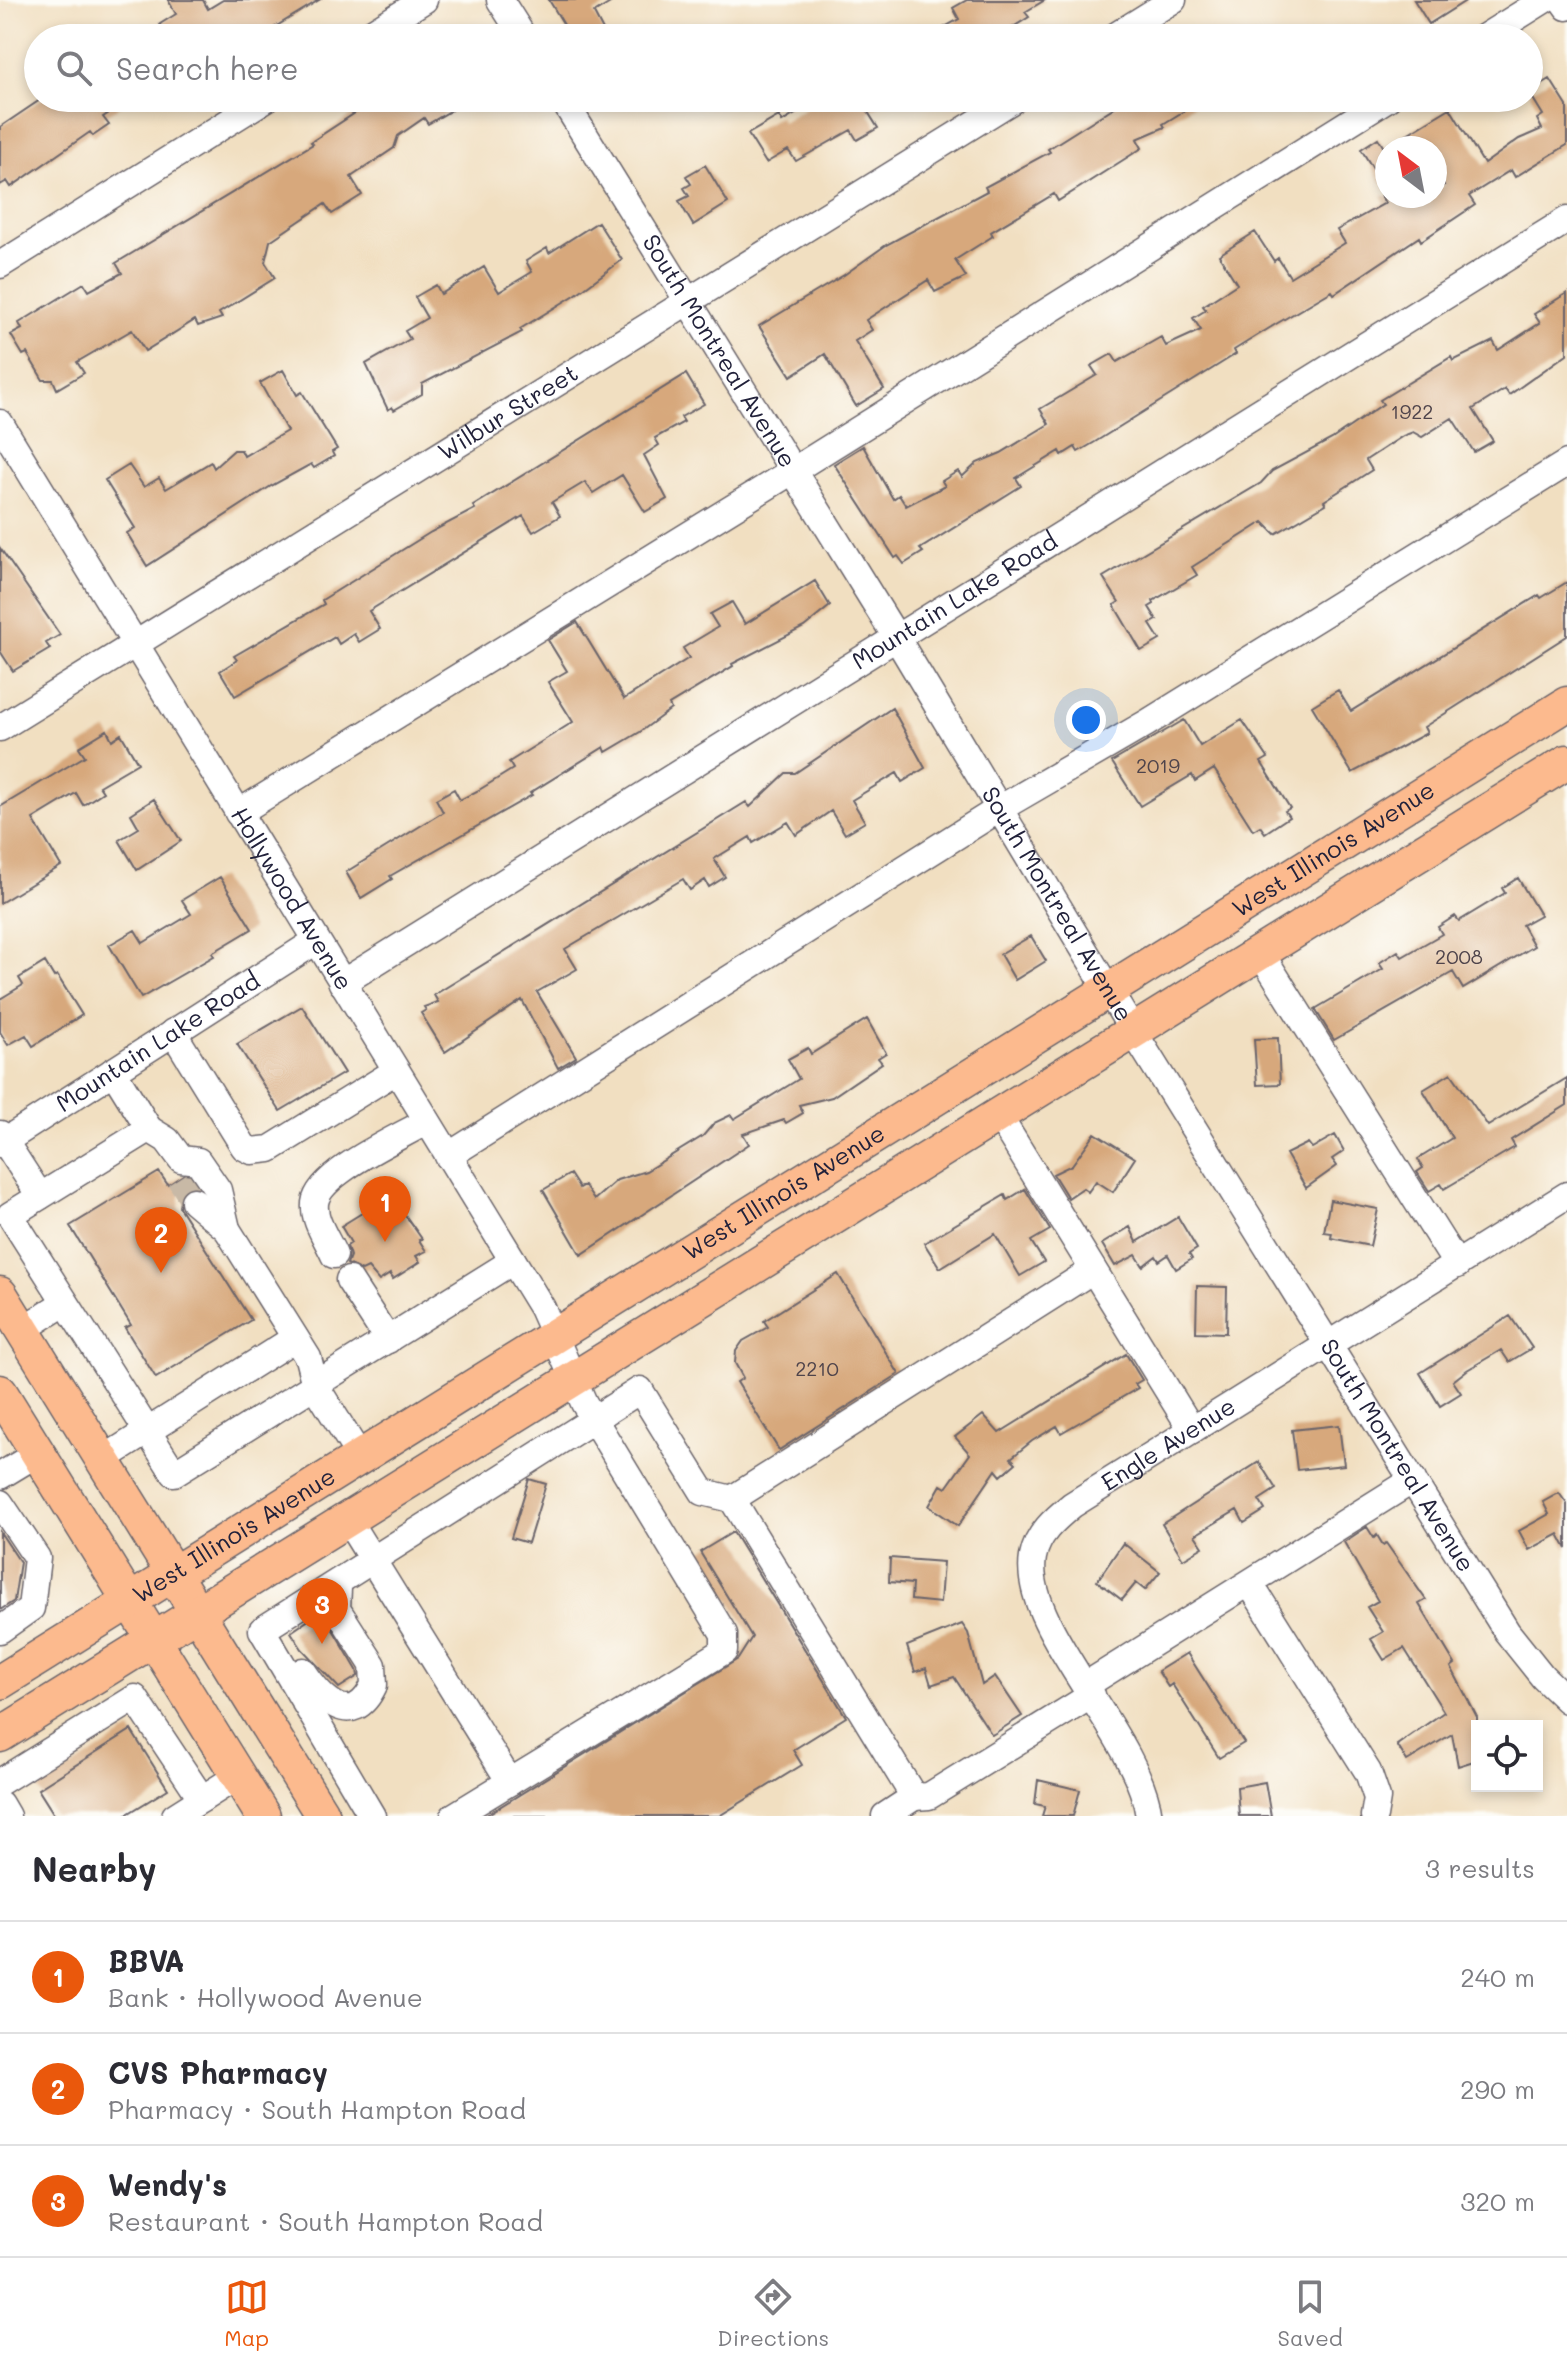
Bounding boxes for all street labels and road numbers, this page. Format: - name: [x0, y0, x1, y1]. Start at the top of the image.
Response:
- street label: South Montreal Avenue: [636, 228, 804, 473]
- street label: Wilbur Street: [432, 356, 583, 467]
- street label: Mountain Lake Road: [846, 524, 1063, 676]
- street label: West Illinois Avenue: [1226, 774, 1440, 923]
- street label: South Montreal Avenue: [976, 780, 1141, 1027]
- street label: Hollywood Avenue: [225, 801, 361, 995]
- street label: Mountain Lake Road: [50, 964, 265, 1118]
- street label: West Illinois Avenue: [676, 1117, 890, 1266]
- street label: South Montreal Avenue: [1314, 1333, 1483, 1577]
- street label: Engle Avenue: [1095, 1390, 1241, 1497]
- street label: West Illinois Avenue: [126, 1460, 340, 1609]

